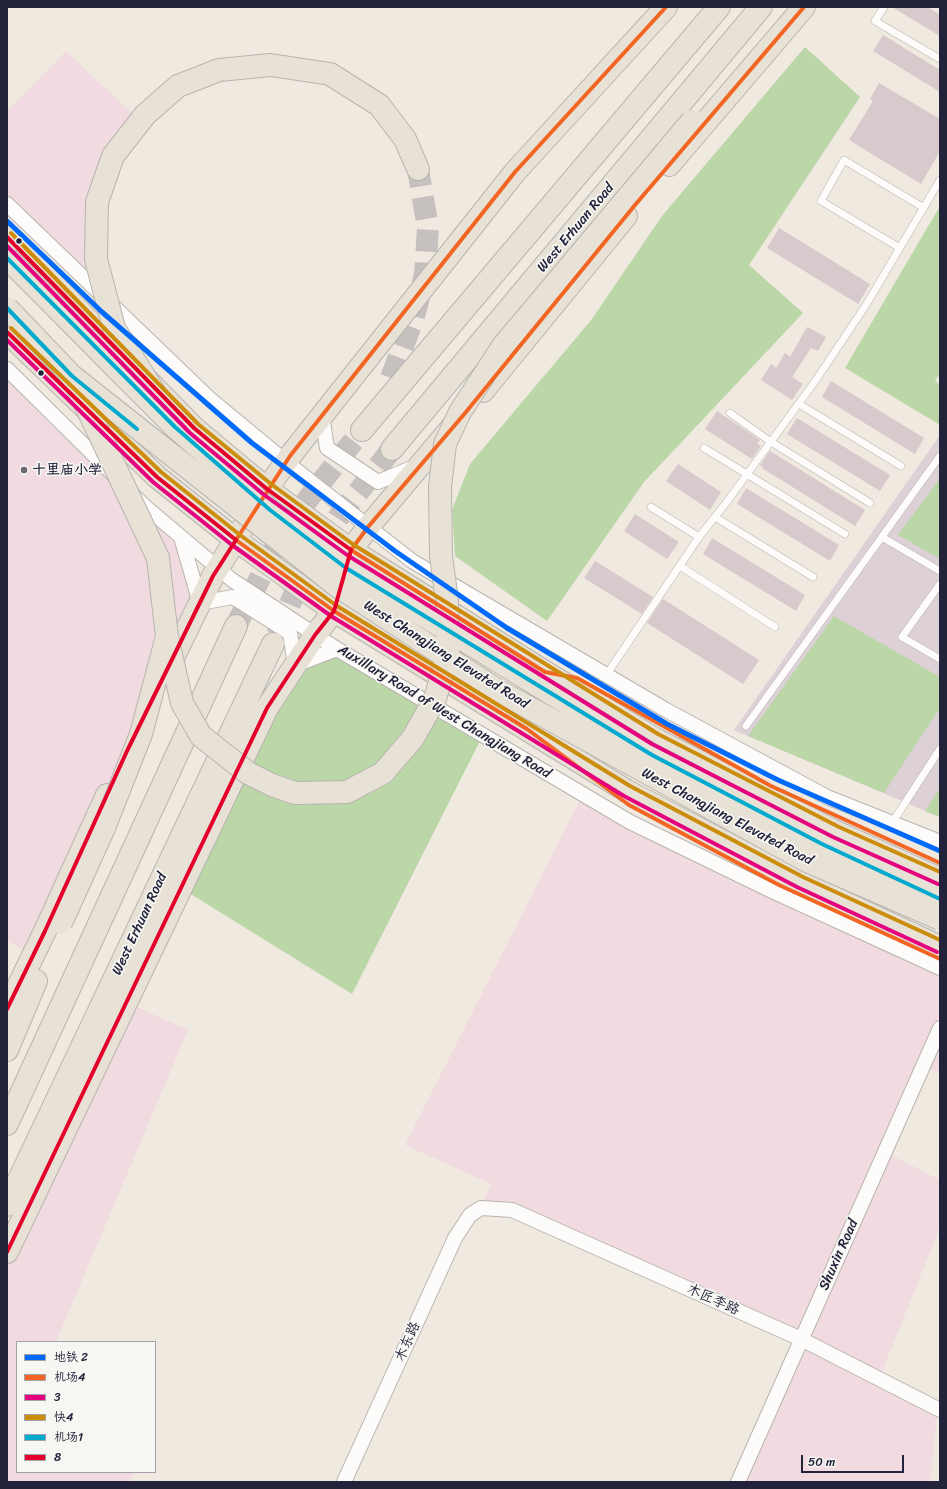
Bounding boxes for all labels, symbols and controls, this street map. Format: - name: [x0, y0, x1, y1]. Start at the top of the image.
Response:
- street label: West Erhuan Road: [534, 180, 618, 276]
- unlabelled marker: [14, 236, 24, 246]
- unlabelled marker: [36, 368, 46, 378]
- place label: 十里庙小学: [32, 462, 102, 478]
- marker: 十里庙小学: [19, 465, 29, 475]
- street label: West Changjiang Elevated Road: [360, 597, 532, 713]
- street label: Auxillary Road of West Changjiang Road: [334, 642, 554, 782]
- street label: West Changjiang Elevated Road: [639, 765, 815, 869]
- street label: West Erhuan Road: [109, 870, 171, 978]
- street label: Shuxin Road: [816, 1217, 862, 1293]
- street label: 木匠李路: [684, 1281, 742, 1319]
- street label: 木东路: [392, 1319, 424, 1365]
- legend: [16, 1341, 156, 1473]
- text: 地铁 2: [54, 1346, 88, 1368]
- text: 机场4: [54, 1366, 86, 1388]
- text: 3: [54, 1386, 61, 1408]
- text: 快4: [54, 1406, 74, 1428]
- text: 机场1: [54, 1426, 83, 1448]
- text: 8: [54, 1446, 61, 1468]
- scale bar: [803, 1447, 906, 1473]
- text: 50 m: [808, 1451, 835, 1473]

